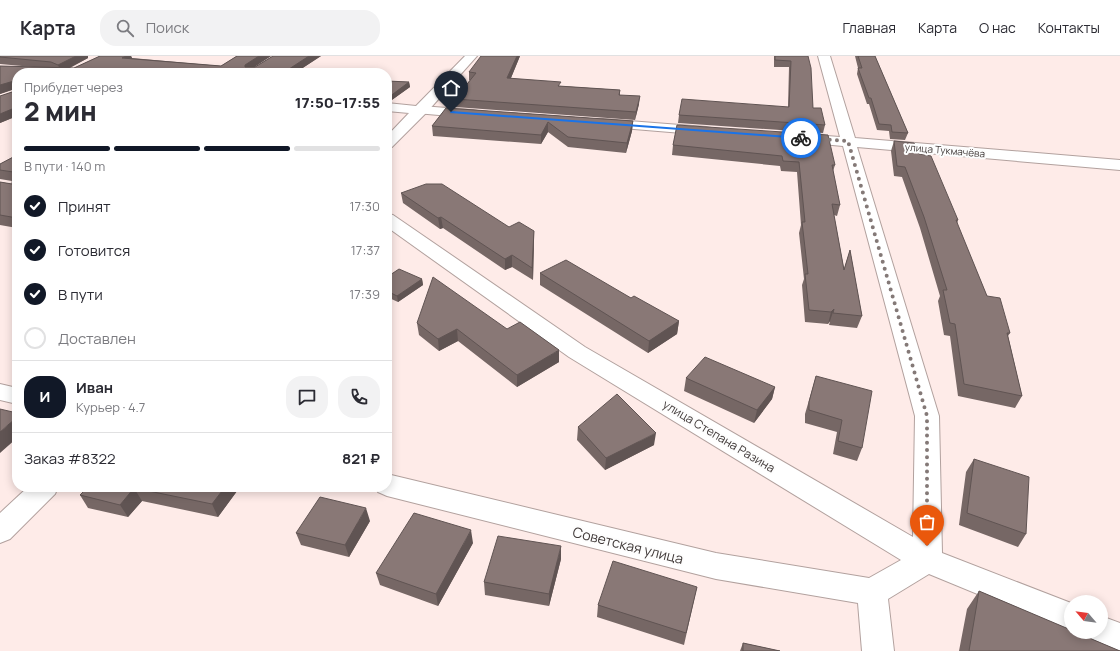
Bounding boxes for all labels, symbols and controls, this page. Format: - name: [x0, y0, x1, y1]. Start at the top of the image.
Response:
- search box: [100, 10, 380, 46]
- text: Карта: [20, 15, 76, 41]
- icon: search: [114, 17, 136, 39]
- text: Поиск: [146, 17, 189, 38]
- text: Главная: [843, 18, 896, 37]
- text: Карта: [918, 18, 957, 37]
- text: О нас: [979, 18, 1016, 37]
- text: Контакты: [1038, 18, 1100, 37]
- pin: [434, 71, 468, 112]
- icon: home: [440, 77, 462, 99]
- text: Прибудет через: [24, 78, 123, 96]
- text: 17:50–17:55: [295, 92, 380, 113]
- text: 2 мин: [24, 93, 97, 129]
- courier: [781, 118, 821, 158]
- icon: bike: [790, 127, 812, 149]
- street label: улица Тукмачёва: [904, 140, 986, 160]
- text: В пути · 140 m: [24, 157, 105, 175]
- icon: check: [24, 195, 46, 217]
- text: Принят: [58, 196, 111, 217]
- text: 17:30: [349, 197, 380, 215]
- icon: check: [24, 239, 46, 261]
- text: Готовится: [58, 240, 130, 261]
- text: 17:37: [351, 241, 380, 259]
- icon: check: [24, 283, 46, 305]
- text: В пути: [58, 284, 103, 305]
- text: 17:39: [349, 285, 380, 303]
- text: Доставлен: [58, 328, 136, 349]
- button: chat: [286, 376, 328, 418]
- button: phone: [338, 376, 380, 418]
- text: Иван: [76, 377, 113, 398]
- text: И: [40, 386, 50, 407]
- street label: улица Степана Разина: [660, 396, 778, 476]
- text: Курьер · 4.7: [76, 398, 145, 416]
- text: Заказ #8322: [24, 448, 116, 469]
- text: 821 ₽: [342, 448, 380, 469]
- pin: [910, 505, 944, 546]
- icon: bag: [916, 511, 938, 533]
- street label: Советская улица: [571, 522, 685, 568]
- north arrow: [1064, 595, 1108, 639]
- map controls: [1064, 595, 1108, 639]

